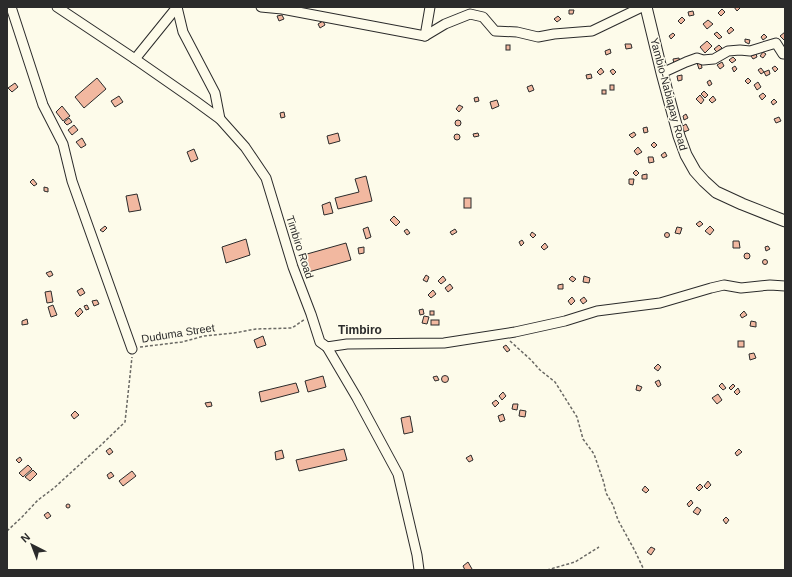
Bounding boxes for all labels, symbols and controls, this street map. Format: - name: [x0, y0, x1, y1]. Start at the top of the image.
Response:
- street label: Yambio-Nabiapay Road: [648, 36, 690, 152]
- street label: Timbiro Road: [284, 214, 316, 280]
- street label: Duduma Street: [141, 321, 215, 345]
- district label: Timbiro: [338, 323, 382, 337]
- north arrow: [12, 525, 52, 565]
- text: N: [18, 530, 32, 545]

